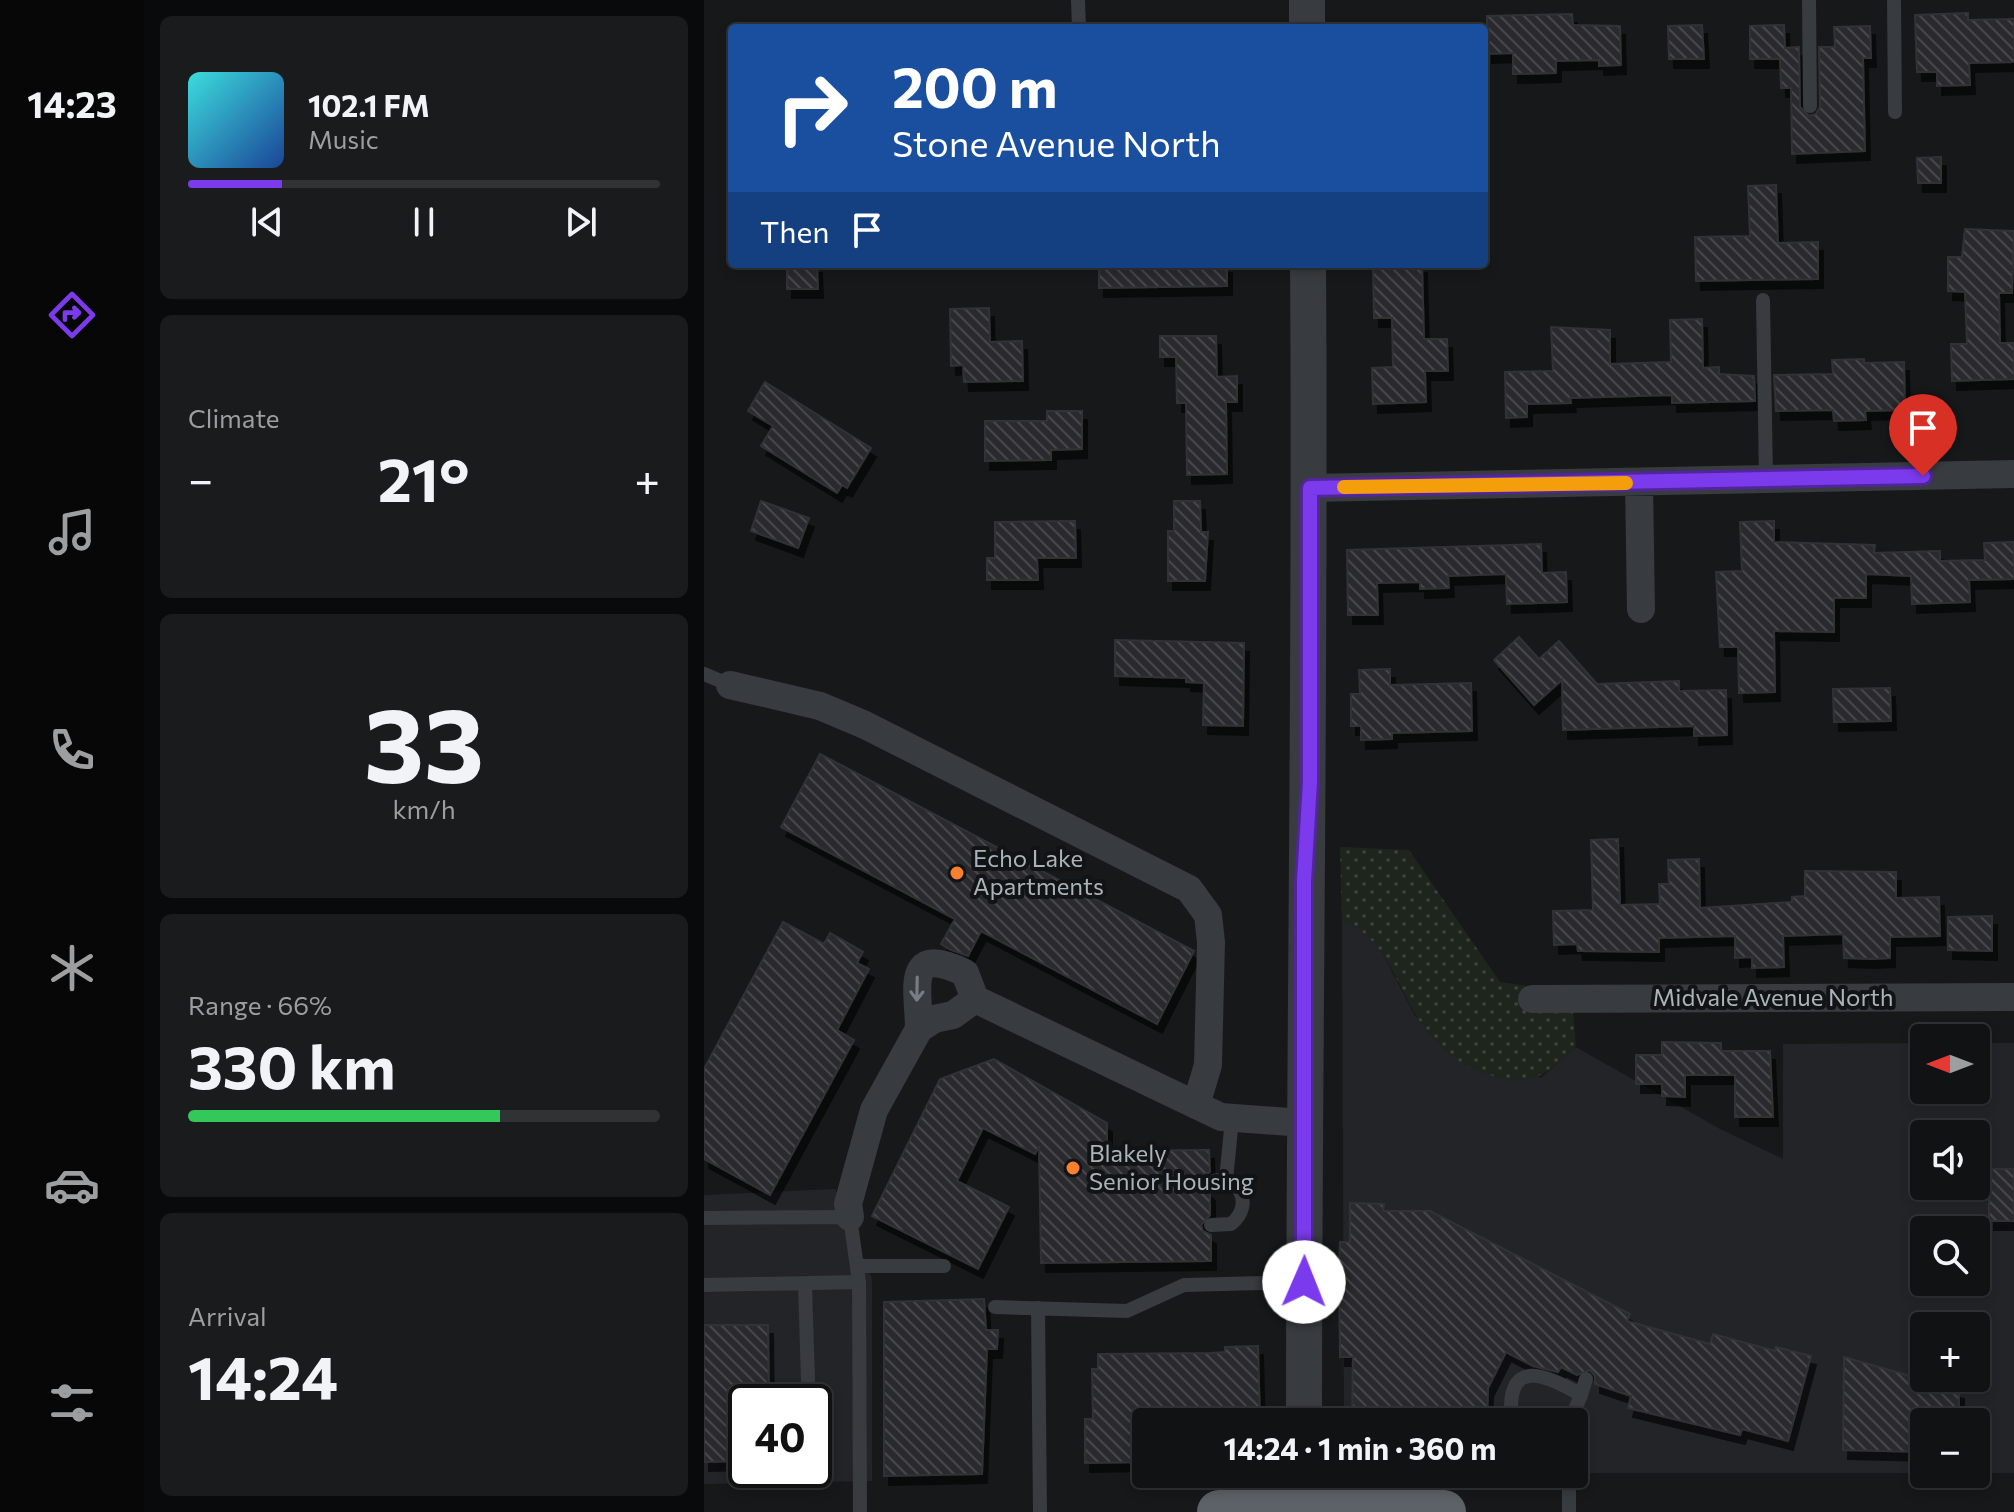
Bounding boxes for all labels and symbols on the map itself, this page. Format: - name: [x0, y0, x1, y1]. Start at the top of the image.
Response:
- pin: [1889, 394, 1957, 476]
- place label: Echo Lake Apartments: [973, 843, 1104, 900]
- marker: Echo Lake Apartments: [948, 864, 966, 882]
- one-way arrow: [910, 975, 925, 1001]
- street label: Midvale Avenue North: [1652, 982, 1894, 1011]
- north arrow: [1910, 1024, 1990, 1104]
- place label: Blakely Senior Housing: [1089, 1138, 1254, 1195]
- marker: Blakely Senior Housing: [1064, 1159, 1082, 1177]
- position arrow: [1262, 1240, 1346, 1324]
- speed limit sign: 40: [728, 1384, 832, 1488]

